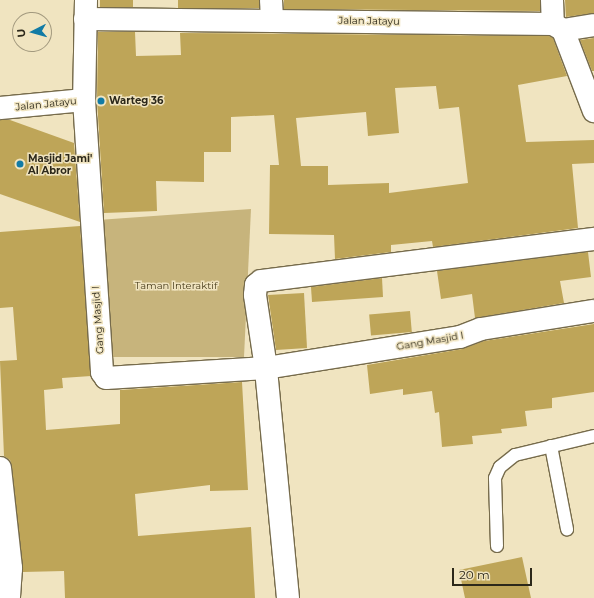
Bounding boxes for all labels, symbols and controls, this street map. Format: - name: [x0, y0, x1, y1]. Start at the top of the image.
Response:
- north arrow: [12, 12, 52, 52]
- street label: Jalan Jatayu: [338, 14, 400, 28]
- text: U: [14, 28, 28, 38]
- street label: Jalan Jatayu: [15, 95, 77, 113]
- place label: Warteg 36: [109, 95, 163, 107]
- marker: Warteg 36: [96, 96, 106, 106]
- place label: Masjid Jami' Al Abror: [28, 152, 92, 176]
- marker: Masjid Jami' Al Abror: [15, 159, 25, 169]
- park label: Taman Interaktif: [135, 280, 217, 292]
- street label: Gang Masjid I: [90, 286, 106, 354]
- street label: Gang Masjid I: [395, 329, 465, 353]
- scale bar: [454, 560, 534, 586]
- text: 20 m: [459, 567, 490, 582]

